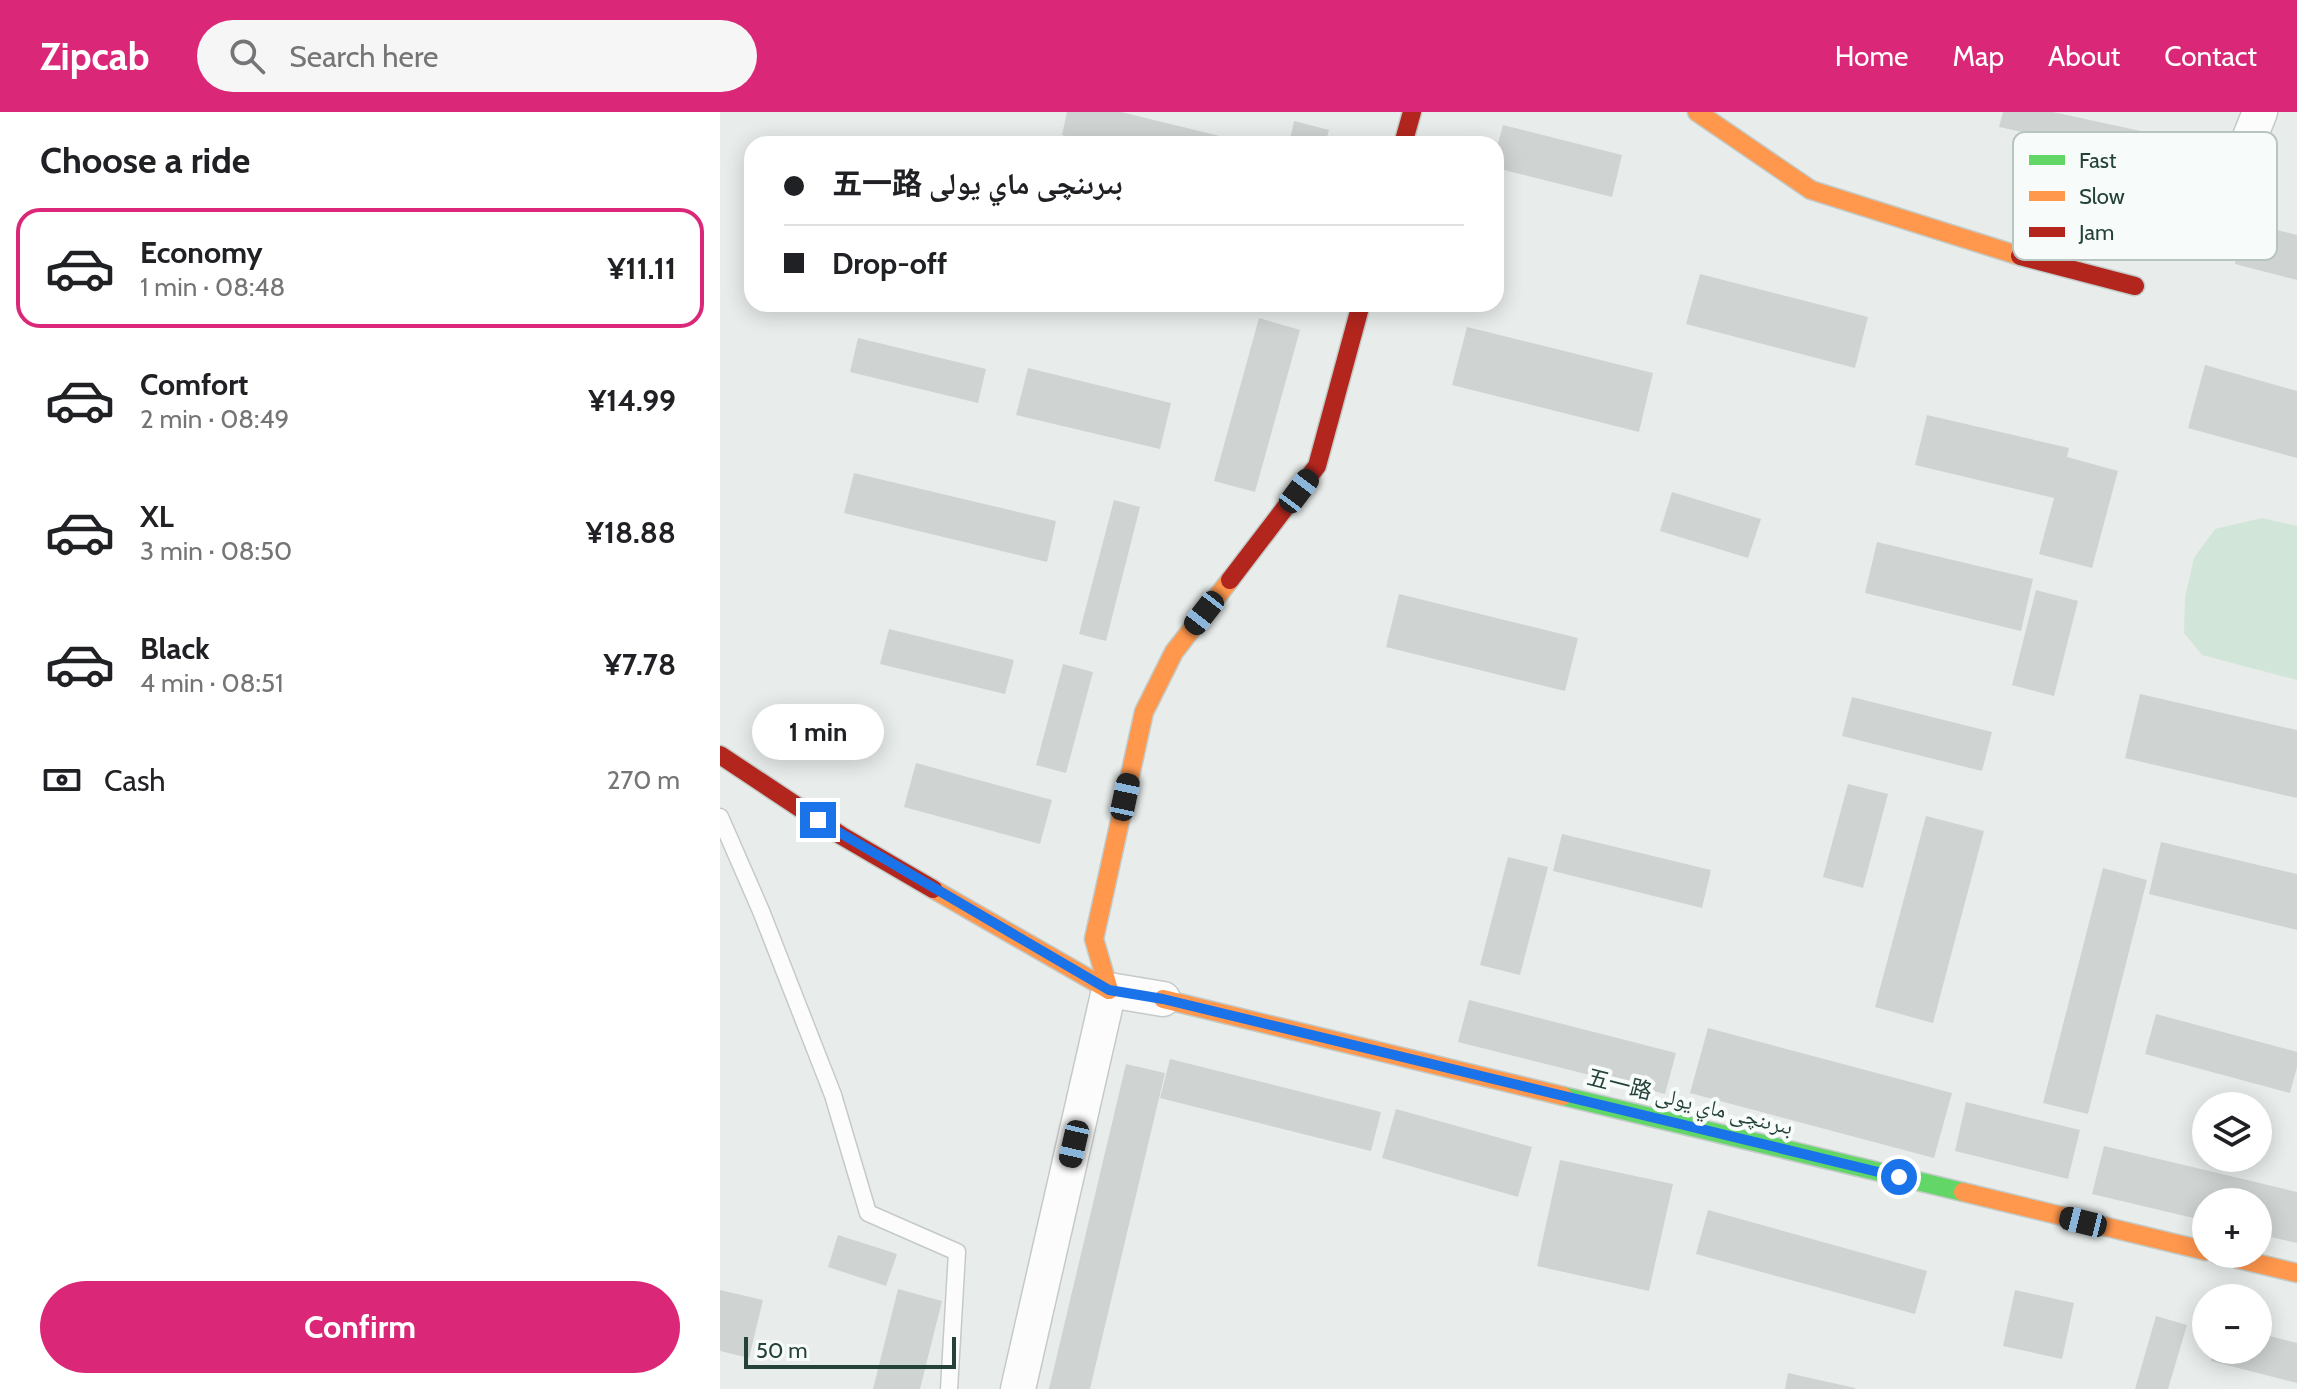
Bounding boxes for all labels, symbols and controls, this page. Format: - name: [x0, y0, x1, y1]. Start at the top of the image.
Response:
- search box: [197, 20, 757, 92]
- text: Zipcab: [40, 33, 149, 80]
- icon: search: [225, 34, 269, 78]
- text: Search here: [289, 38, 438, 75]
- text: Home: [1835, 39, 1908, 73]
- text: Map: [1952, 39, 2004, 73]
- text: About: [2048, 39, 2120, 73]
- text: Contact: [2164, 39, 2257, 73]
- legend: [2013, 132, 2277, 260]
- text: Choose a ride: [40, 138, 250, 182]
- text: Fast: [2079, 147, 2117, 174]
- text: 五一路 بىرىنچى ماي يولى: [832, 165, 1123, 202]
- text: Slow: [2079, 183, 2125, 210]
- text: Jam: [2078, 219, 2114, 246]
- icon: car: [44, 232, 116, 304]
- text: Economy: [140, 234, 263, 271]
- text: Drop-off: [832, 245, 947, 282]
- text: ¥11.11: [607, 250, 676, 287]
- text: 1 min · 08:48: [140, 271, 285, 303]
- icon: car: [44, 364, 116, 436]
- text: Comfort: [140, 366, 248, 403]
- text: ¥14.99: [588, 382, 676, 419]
- text: 2 min · 08:49: [140, 403, 289, 435]
- car: [1275, 465, 1323, 517]
- icon: car: [44, 496, 116, 568]
- text: XL: [140, 498, 174, 535]
- text: ¥18.88: [586, 514, 676, 551]
- text: 3 min · 08:50: [140, 535, 292, 567]
- car: [1180, 587, 1228, 639]
- icon: car: [44, 628, 116, 700]
- text: Black: [140, 630, 210, 667]
- text: ¥7.78: [604, 646, 676, 683]
- text: 4 min · 08:51: [140, 667, 283, 699]
- callout: 1 min: [752, 704, 884, 760]
- text: 1 min: [789, 716, 847, 748]
- icon: cash: [40, 758, 84, 802]
- text: Cash: [104, 762, 166, 799]
- text: 270 m: [607, 764, 680, 796]
- car: [1108, 771, 1142, 823]
- route end: [800, 802, 836, 838]
- street label: 五一路 بىرىنچى ماي يولى: [1583, 1063, 1796, 1144]
- map controls: [2192, 1092, 2272, 1364]
- button: layers: [2192, 1092, 2272, 1172]
- car: [1057, 1118, 1091, 1170]
- route start: [1881, 1159, 1917, 1195]
- button: +: [2192, 1188, 2272, 1268]
- car: [2057, 1205, 2109, 1239]
- button: Confirm: [40, 1281, 680, 1373]
- button: −: [2192, 1284, 2272, 1364]
- scale bar: [744, 1333, 956, 1369]
- text: 50 m: [756, 1337, 808, 1364]

